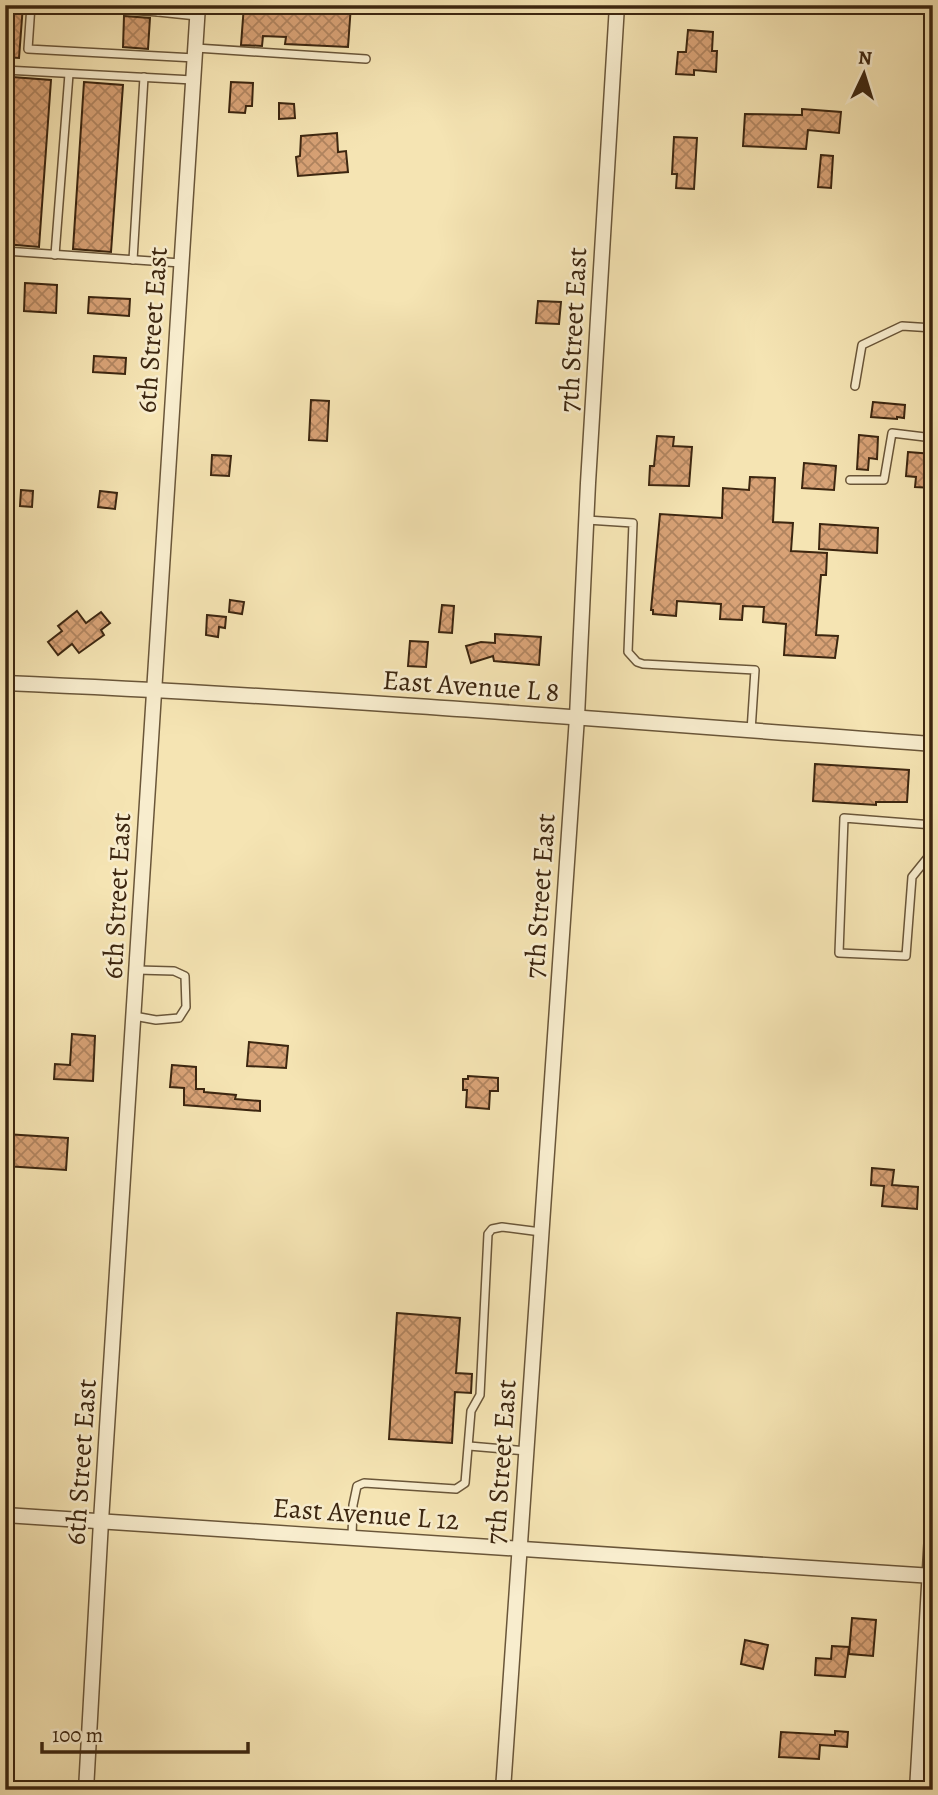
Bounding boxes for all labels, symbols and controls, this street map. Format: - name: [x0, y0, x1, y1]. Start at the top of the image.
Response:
- north arrow: [830, 38, 900, 108]
- text: N: [857, 45, 873, 72]
- street label: 6th Street East: [127, 246, 177, 414]
- street label: 7th Street East: [550, 246, 596, 414]
- street label: East Avenue L 8: [381, 661, 561, 711]
- street label: 6th Street East: [94, 812, 140, 980]
- street label: 7th Street East: [515, 812, 565, 980]
- street label: 6th Street East: [56, 1378, 106, 1546]
- street label: 7th Street East: [476, 1378, 526, 1546]
- street label: East Avenue L 12: [272, 1489, 460, 1539]
- scale bar: [42, 1711, 248, 1755]
- text: 100 m: [52, 1721, 103, 1749]

